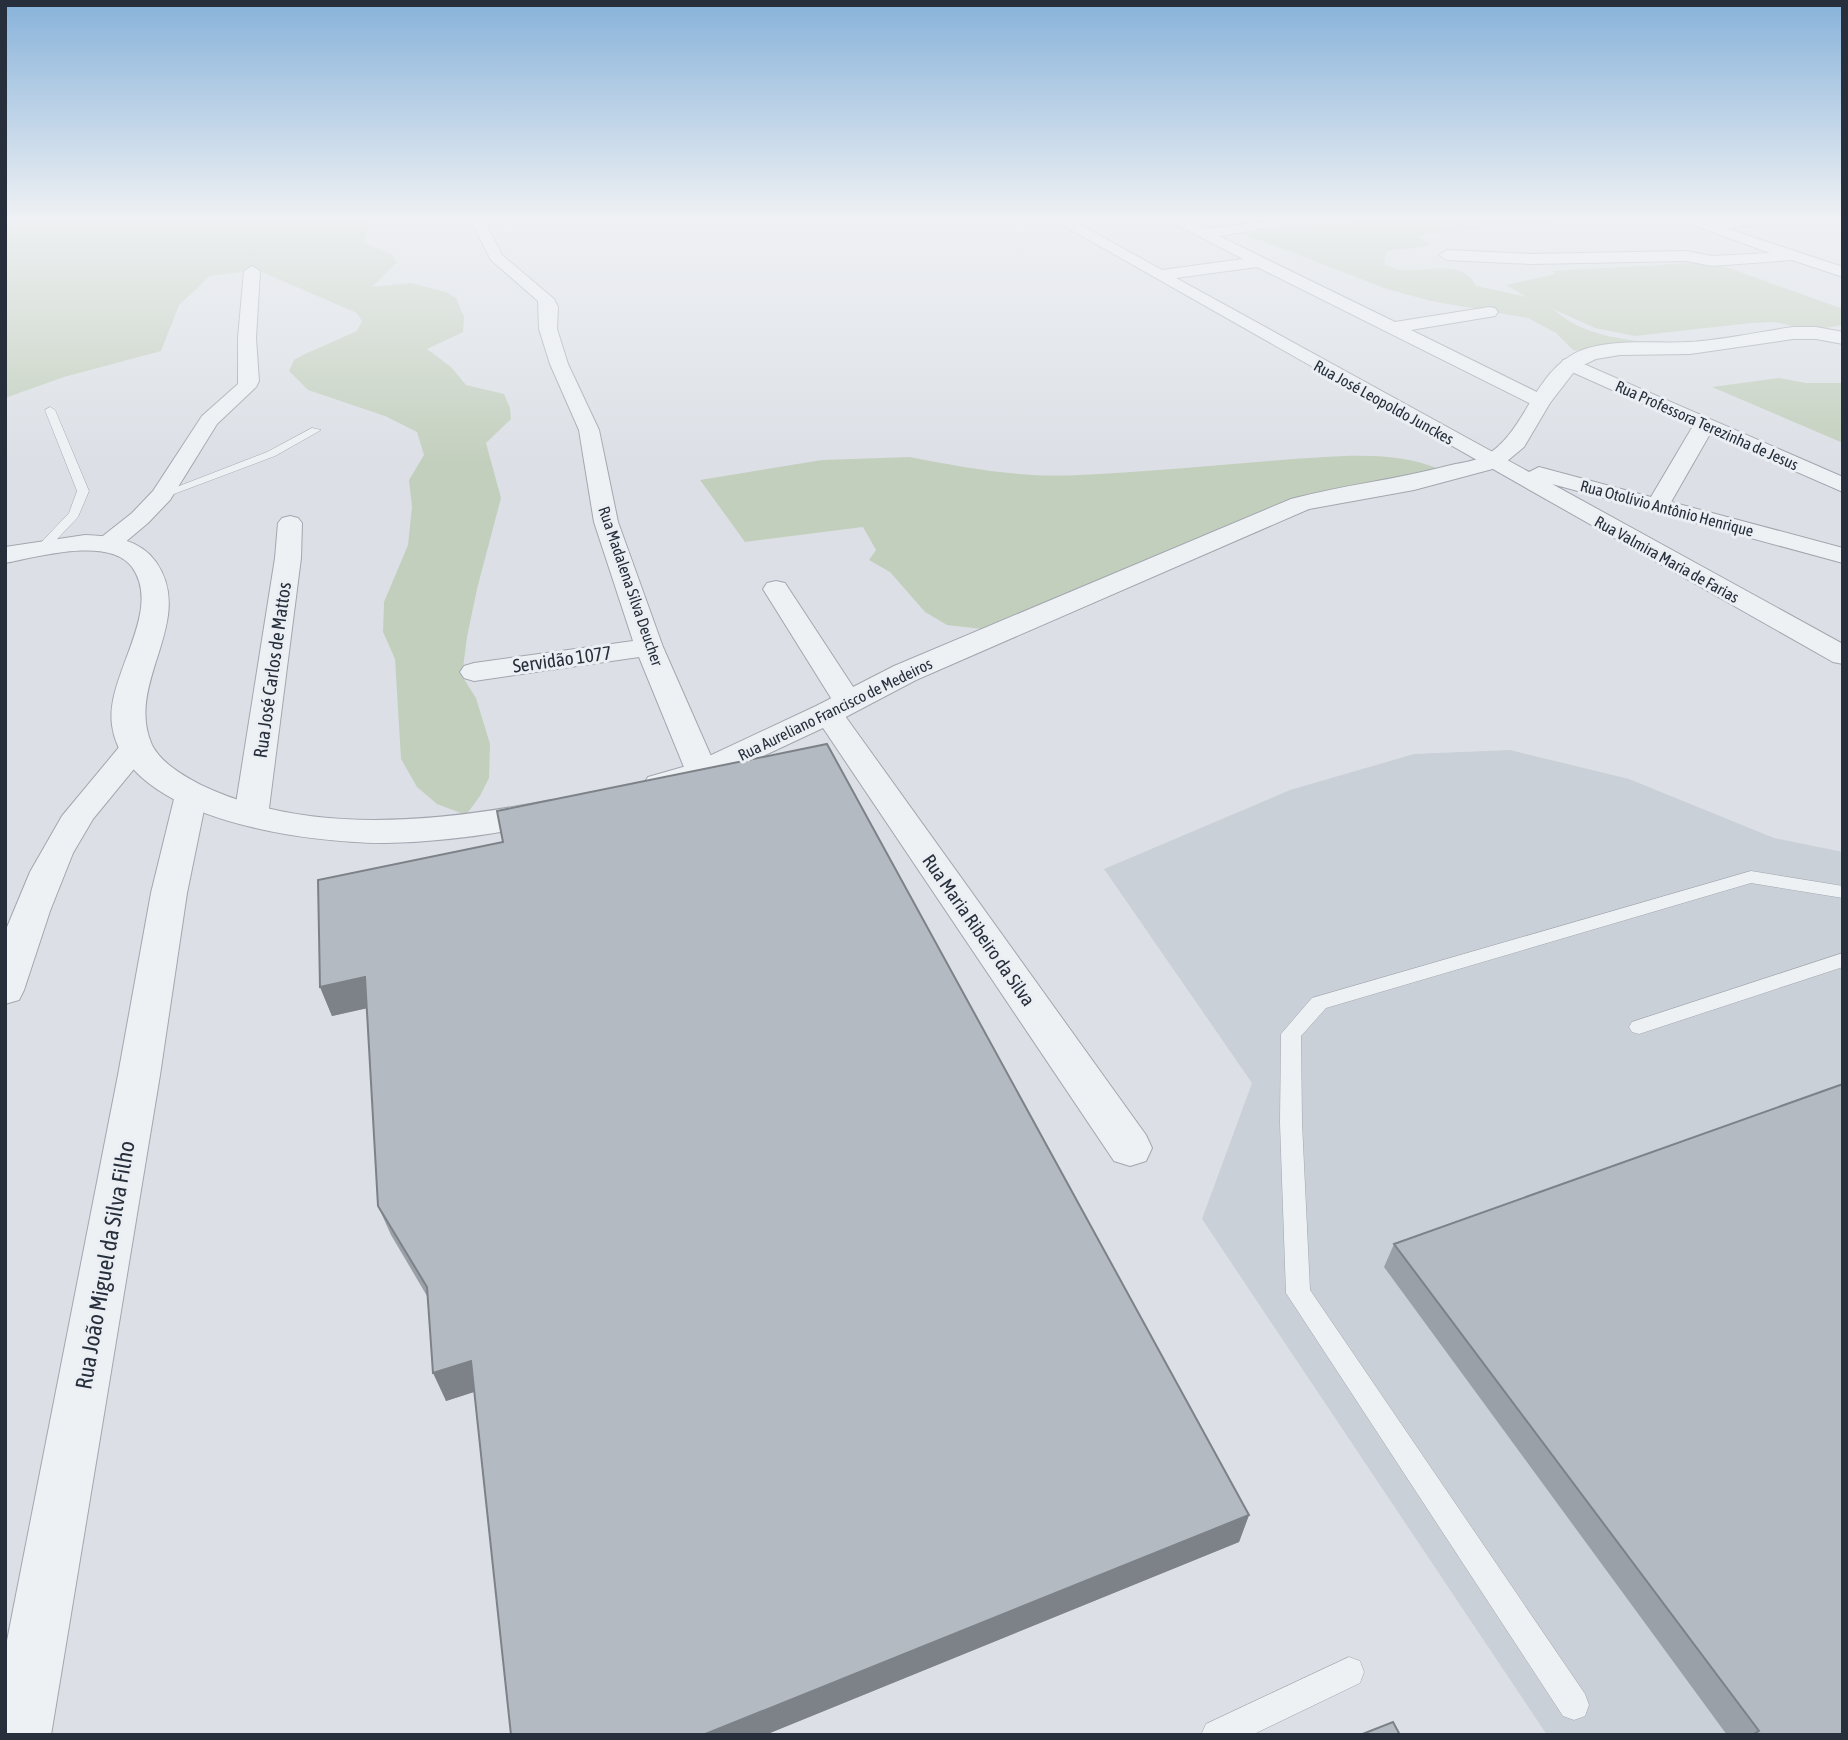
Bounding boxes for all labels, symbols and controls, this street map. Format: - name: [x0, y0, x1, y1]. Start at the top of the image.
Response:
- street label: Rua José Leopoldo Junckes: [1311, 356, 1457, 449]
- street label: Rua Professora Terezinha de Jesus: [1613, 376, 1802, 474]
- street label: Rua Otolívio Antônio Henrique: [1578, 476, 1756, 541]
- street label: Rua Madalena Silva Deucher: [595, 504, 667, 668]
- street label: Rua Valmira Maria de Farias: [1592, 512, 1742, 606]
- street label: Rua José Carlos de Mattos: [249, 580, 295, 759]
- street label: Servidão 1077: [511, 641, 613, 677]
- street label: Rua Aureliano Francisco de Medeiros: [735, 654, 935, 764]
- street label: Rua Maria Ribeiro da Silva: [918, 850, 1040, 1010]
- street label: Rua João Miguel da Silva Filho: [70, 1139, 140, 1391]

